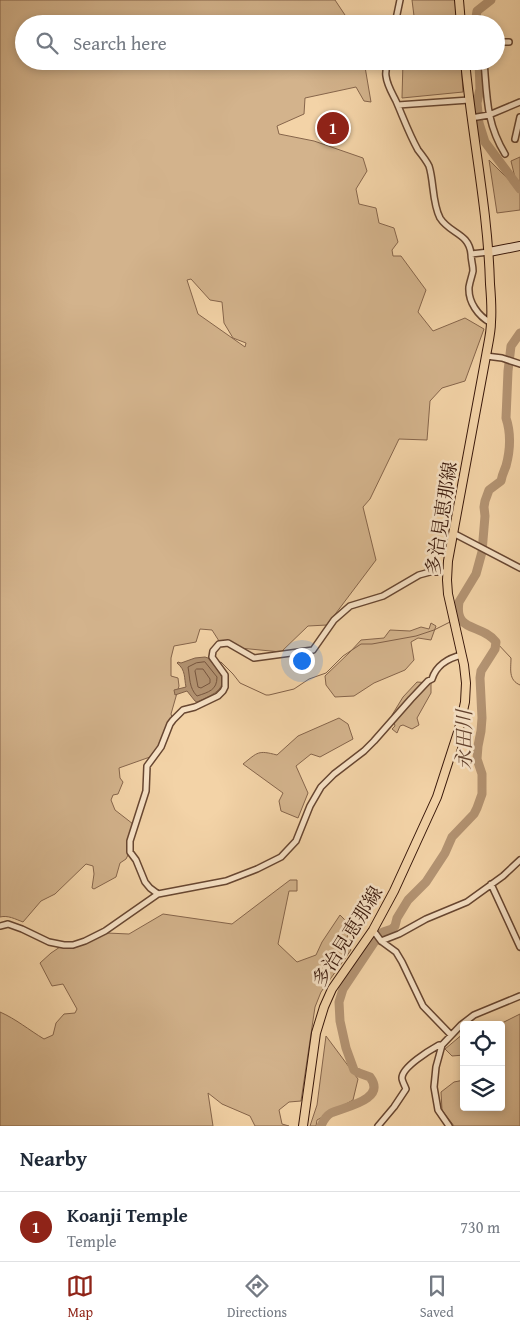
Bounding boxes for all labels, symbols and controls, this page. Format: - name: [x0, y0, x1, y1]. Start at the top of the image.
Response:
- search box: [15, 15, 505, 70]
- icon: search: [33, 29, 61, 57]
- text: Search here: [73, 29, 167, 57]
- pin: 1: [317, 109, 349, 147]
- street label: 多治見恵那線: [418, 460, 464, 576]
- your location: [289, 648, 315, 674]
- water label: 永田川: [449, 708, 478, 770]
- street label: 多治見恵那線: [305, 880, 389, 992]
- map controls: [460, 1021, 505, 1111]
- button: locate: [460, 1021, 505, 1066]
- button: layers: [460, 1066, 505, 1111]
- text: Nearby: [20, 1143, 87, 1174]
- text: Koanji Temple: [67, 1201, 188, 1229]
- text: 1: [32, 1215, 40, 1239]
- text: 730 m: [460, 1215, 500, 1239]
- text: Temple: [67, 1229, 117, 1253]
- tab: Map: [66, 1272, 94, 1322]
- tab: Directions: [227, 1272, 287, 1322]
- tab: Saved: [420, 1272, 454, 1322]

